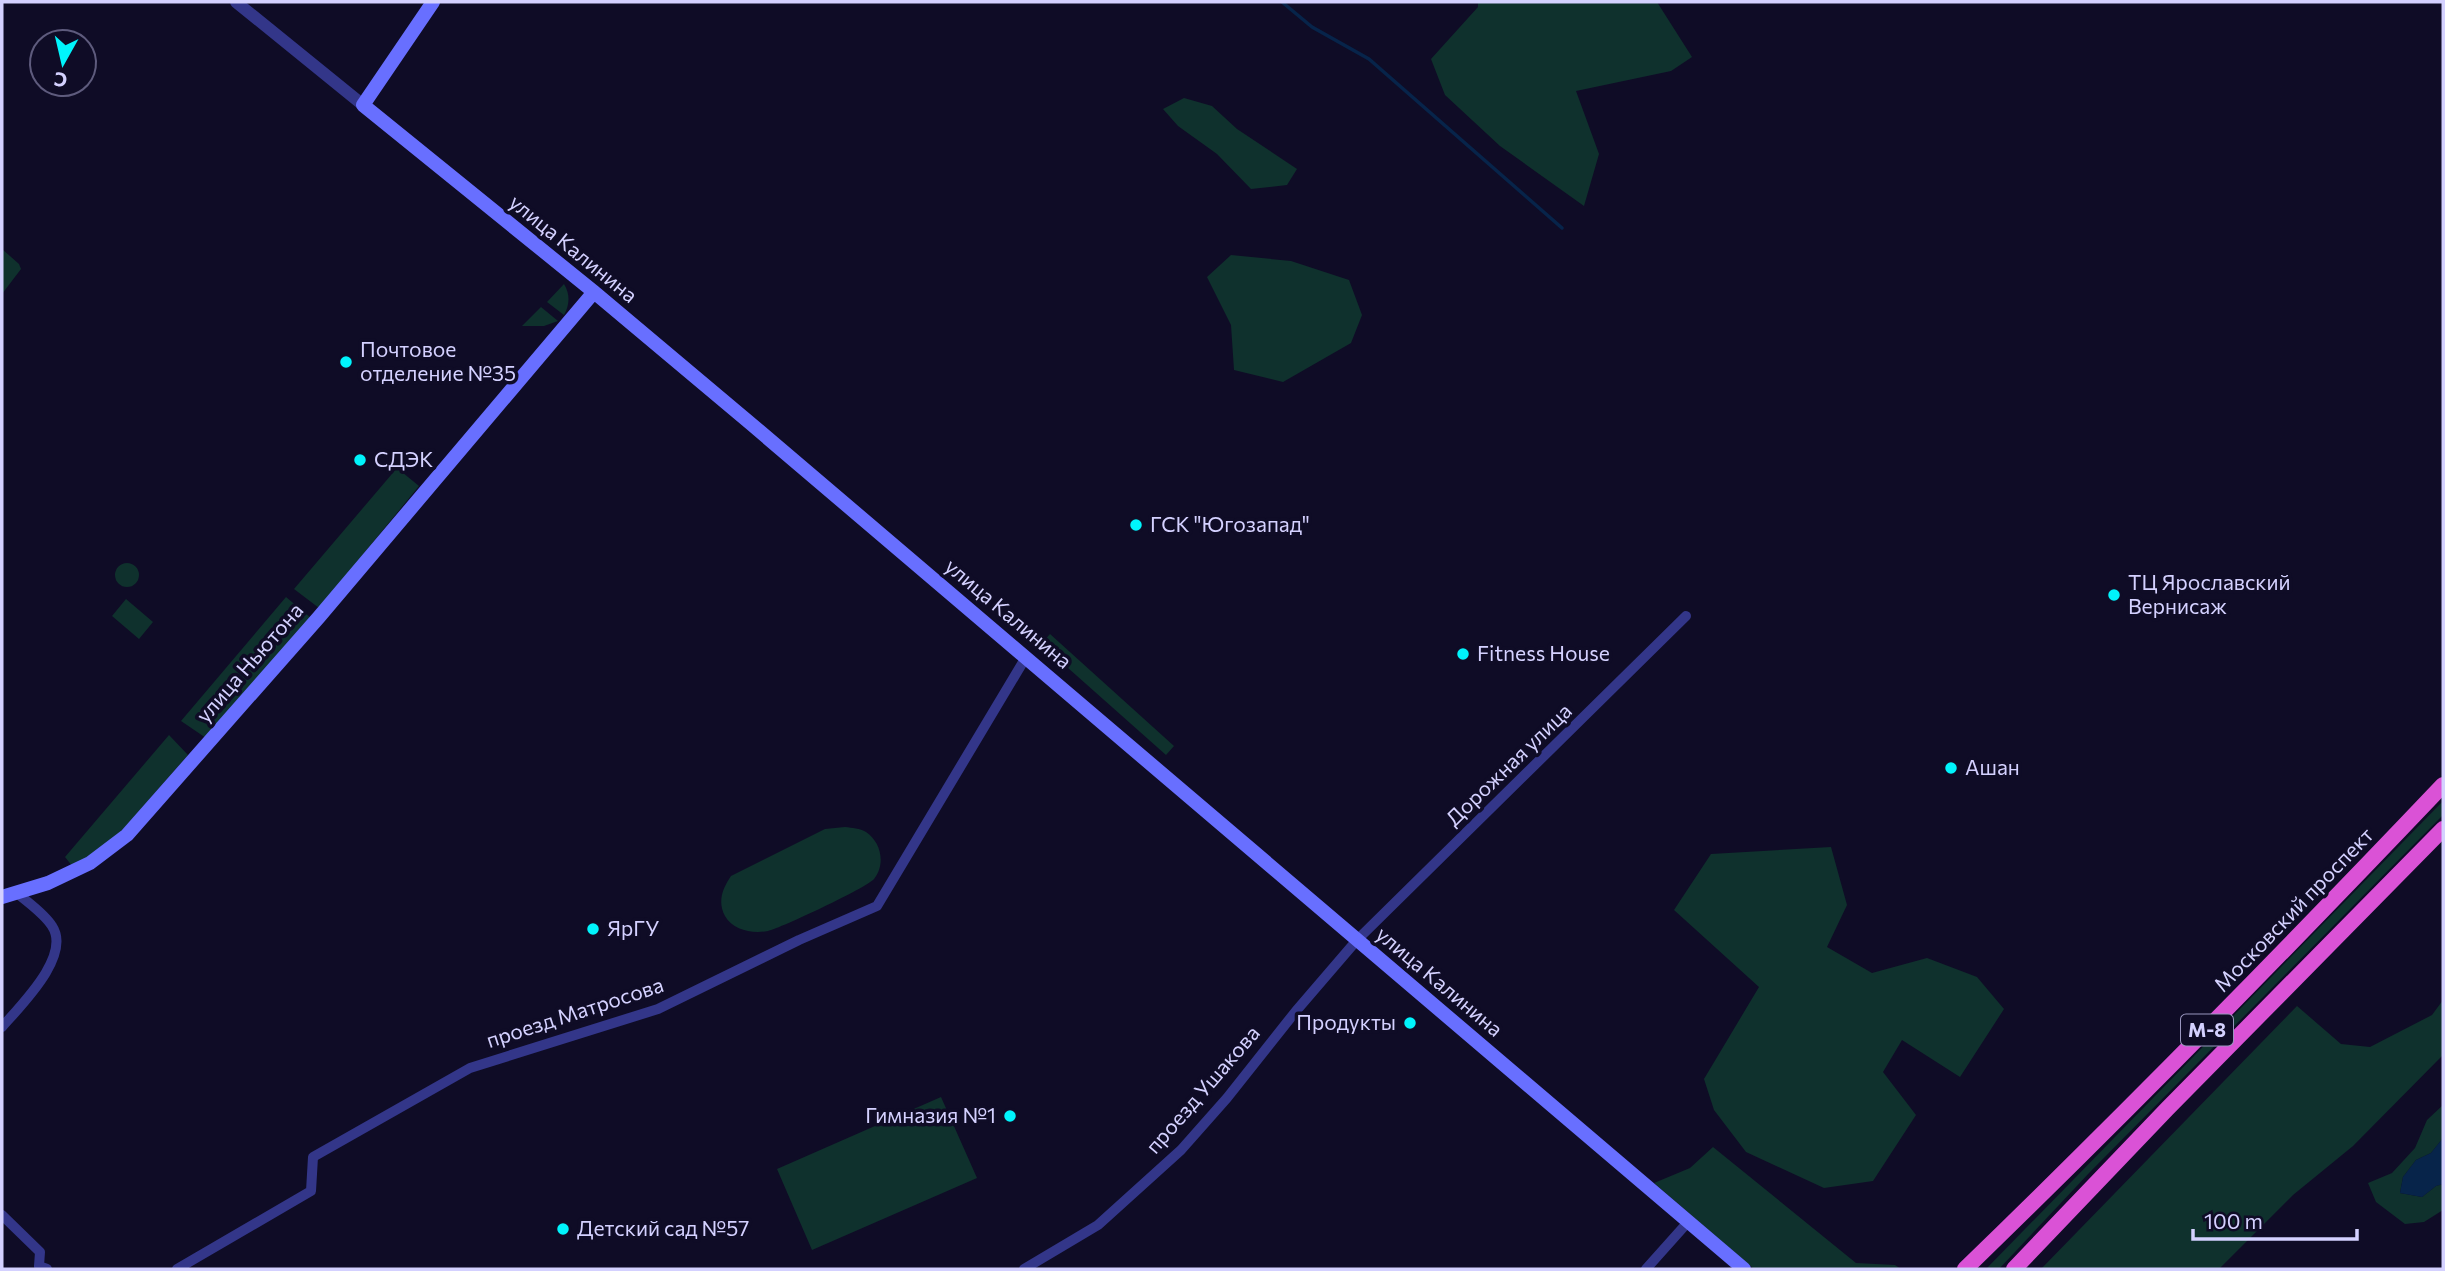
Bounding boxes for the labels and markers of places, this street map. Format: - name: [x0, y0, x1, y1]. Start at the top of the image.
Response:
- place label: Почтовое отделение №35: [360, 336, 516, 385]
- marker: Почтовое отделение №35: [338, 354, 354, 370]
- place label: СДЭК: [374, 446, 433, 471]
- marker: СДЭК: [352, 452, 368, 468]
- place label: ГСК "Югозапад": [1150, 511, 1310, 536]
- marker: ГСК "Югозапад": [1128, 517, 1144, 533]
- place label: ТЦ Ярославский Вернисаж: [2128, 569, 2291, 618]
- marker: ТЦ Ярославский Вернисаж: [2106, 587, 2122, 603]
- place label: Fitness House: [1477, 640, 1610, 665]
- marker: Fitness House: [1455, 646, 1471, 662]
- place label: Ашан: [1965, 754, 2020, 779]
- marker: Ашан: [1943, 760, 1959, 776]
- place label: ЯрГУ: [607, 915, 659, 940]
- marker: ЯрГУ: [585, 921, 601, 937]
- place label: Продукты: [1296, 1009, 1396, 1034]
- marker: Продукты: [1402, 1015, 1418, 1031]
- place label: Гимназия №1: [865, 1102, 996, 1127]
- marker: Гимназия №1: [1002, 1108, 1018, 1124]
- place label: Детский сад №57: [577, 1215, 749, 1240]
- marker: Детский сад №57: [555, 1221, 571, 1237]

